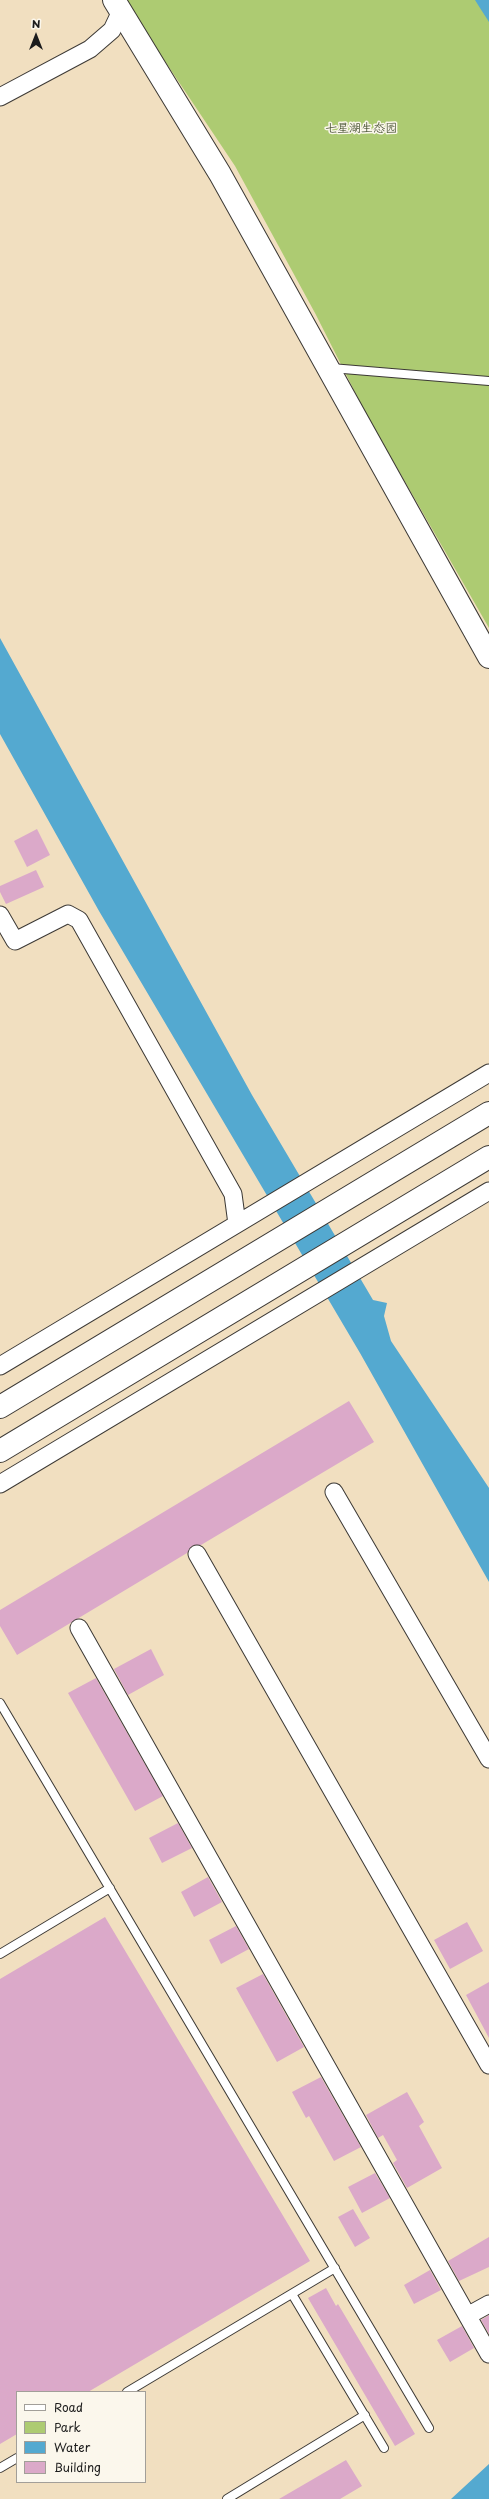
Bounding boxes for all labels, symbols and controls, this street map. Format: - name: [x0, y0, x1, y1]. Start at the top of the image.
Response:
- text: N: [32, 15, 40, 32]
- north arrow: [16, 16, 56, 56]
- park label: 七星湖生态园: [325, 122, 397, 136]
- legend: [16, 2391, 146, 2483]
- text: Road: [54, 2398, 83, 2416]
- text: Park: [54, 2418, 81, 2436]
- text: Water: [54, 2438, 90, 2456]
- text: Building: [54, 2458, 101, 2476]

